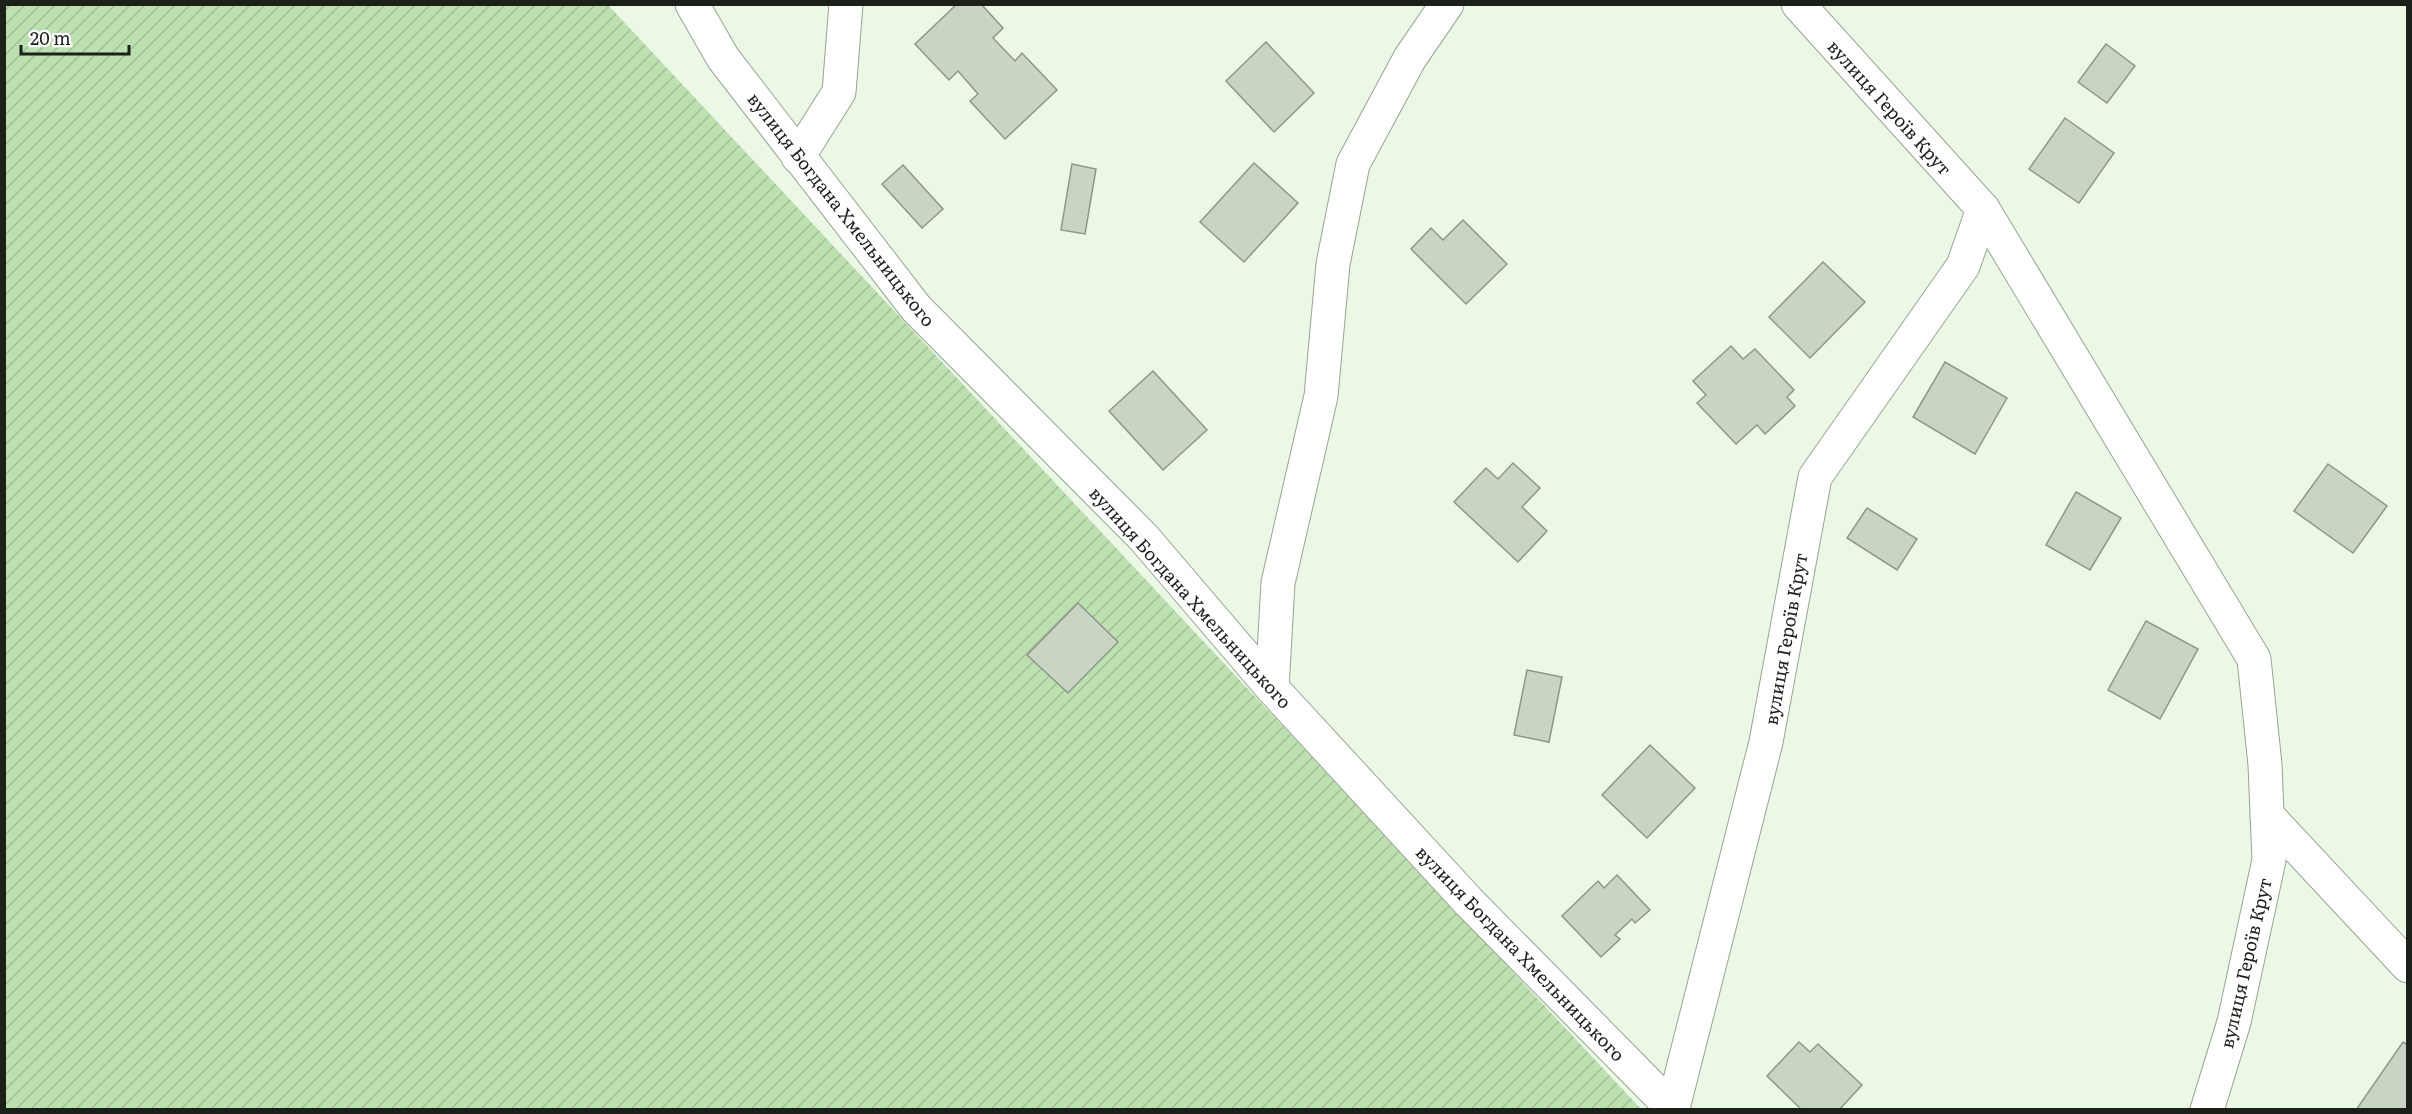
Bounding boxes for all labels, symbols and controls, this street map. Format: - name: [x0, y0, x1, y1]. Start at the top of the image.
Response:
- scale bar: [21, 18, 129, 56]
- text: 20 m: [30, 24, 71, 51]
- street label: вулиця Героїв Крут: [1822, 33, 1958, 181]
- street label: вулиця Богдана Хмельницького: [742, 86, 942, 332]
- street label: вулиця Богдана Хмельницького: [1084, 480, 1298, 714]
- street label: вулиця Героїв Крут: [1757, 551, 1813, 727]
- street label: вулиця Богдана Хмельницького: [1410, 839, 1632, 1067]
- street label: вулиця Героїв Крут: [2212, 875, 2278, 1051]

